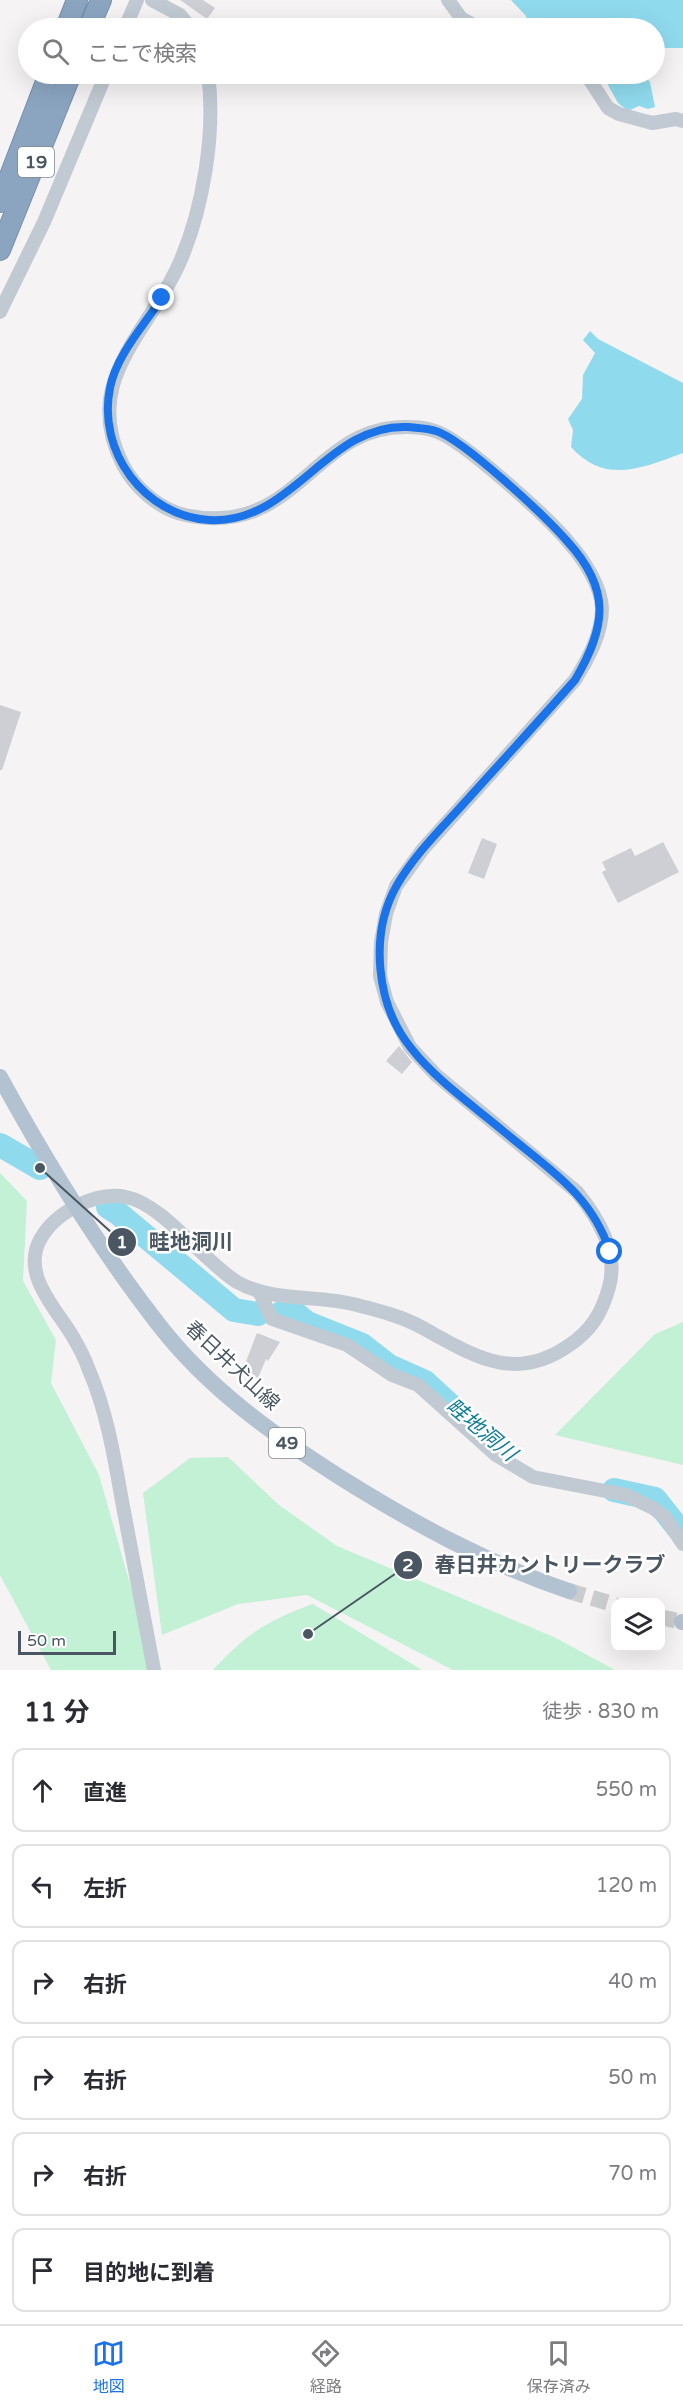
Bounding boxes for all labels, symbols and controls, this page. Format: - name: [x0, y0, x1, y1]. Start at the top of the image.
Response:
- search box: [18, 18, 665, 84]
- icon: search: [39, 35, 72, 68]
- text: ここで検索: [87, 41, 197, 67]
- road number: 19: [18, 147, 54, 177]
- route end: [148, 284, 174, 310]
- callout: 畦地洞川: [107, 1223, 245, 1262]
- text: 畦地洞川: [149, 1230, 233, 1255]
- text: 1: [116, 1231, 128, 1253]
- route start: [596, 1238, 622, 1264]
- street label: 春日井犬山線: [180, 1316, 284, 1416]
- water label: 畦地洞川: [441, 1393, 523, 1468]
- road number: 49: [269, 1428, 305, 1458]
- callout: 春日井カントリークラブ: [393, 1545, 678, 1584]
- text: 春日井カントリークラブ: [435, 1553, 666, 1578]
- text: 2: [402, 1554, 414, 1576]
- map controls: [611, 1598, 665, 1652]
- button: layers: [611, 1598, 665, 1652]
- scale bar: [18, 1628, 116, 1656]
- text: 50 m: [27, 1631, 66, 1651]
- text: 11 分: [24, 1697, 89, 1728]
- text: 徒歩 · 830 m: [542, 1700, 659, 1724]
- icon: ahead: [26, 1774, 59, 1807]
- text: 550 m: [596, 1778, 657, 1802]
- text: 直進: [83, 1780, 127, 1806]
- icon: left: [26, 1870, 59, 1903]
- text: 120 m: [596, 1874, 657, 1898]
- text: 左折: [83, 1876, 127, 1902]
- icon: right: [26, 1966, 59, 1999]
- text: 40 m: [608, 1970, 657, 1994]
- text: 右折: [83, 1972, 127, 1998]
- icon: right: [26, 2062, 59, 2095]
- text: 50 m: [608, 2066, 657, 2090]
- text: 右折: [83, 2068, 127, 2094]
- icon: right: [26, 2158, 59, 2191]
- text: 70 m: [608, 2162, 657, 2186]
- text: 右折: [83, 2164, 127, 2190]
- icon: arrive: [26, 2254, 59, 2287]
- text: 目的地に到着: [83, 2260, 215, 2286]
- tab: 地図: [92, 2337, 125, 2397]
- tab: 経路: [309, 2337, 342, 2397]
- tab: 保存済み: [527, 2337, 591, 2397]

